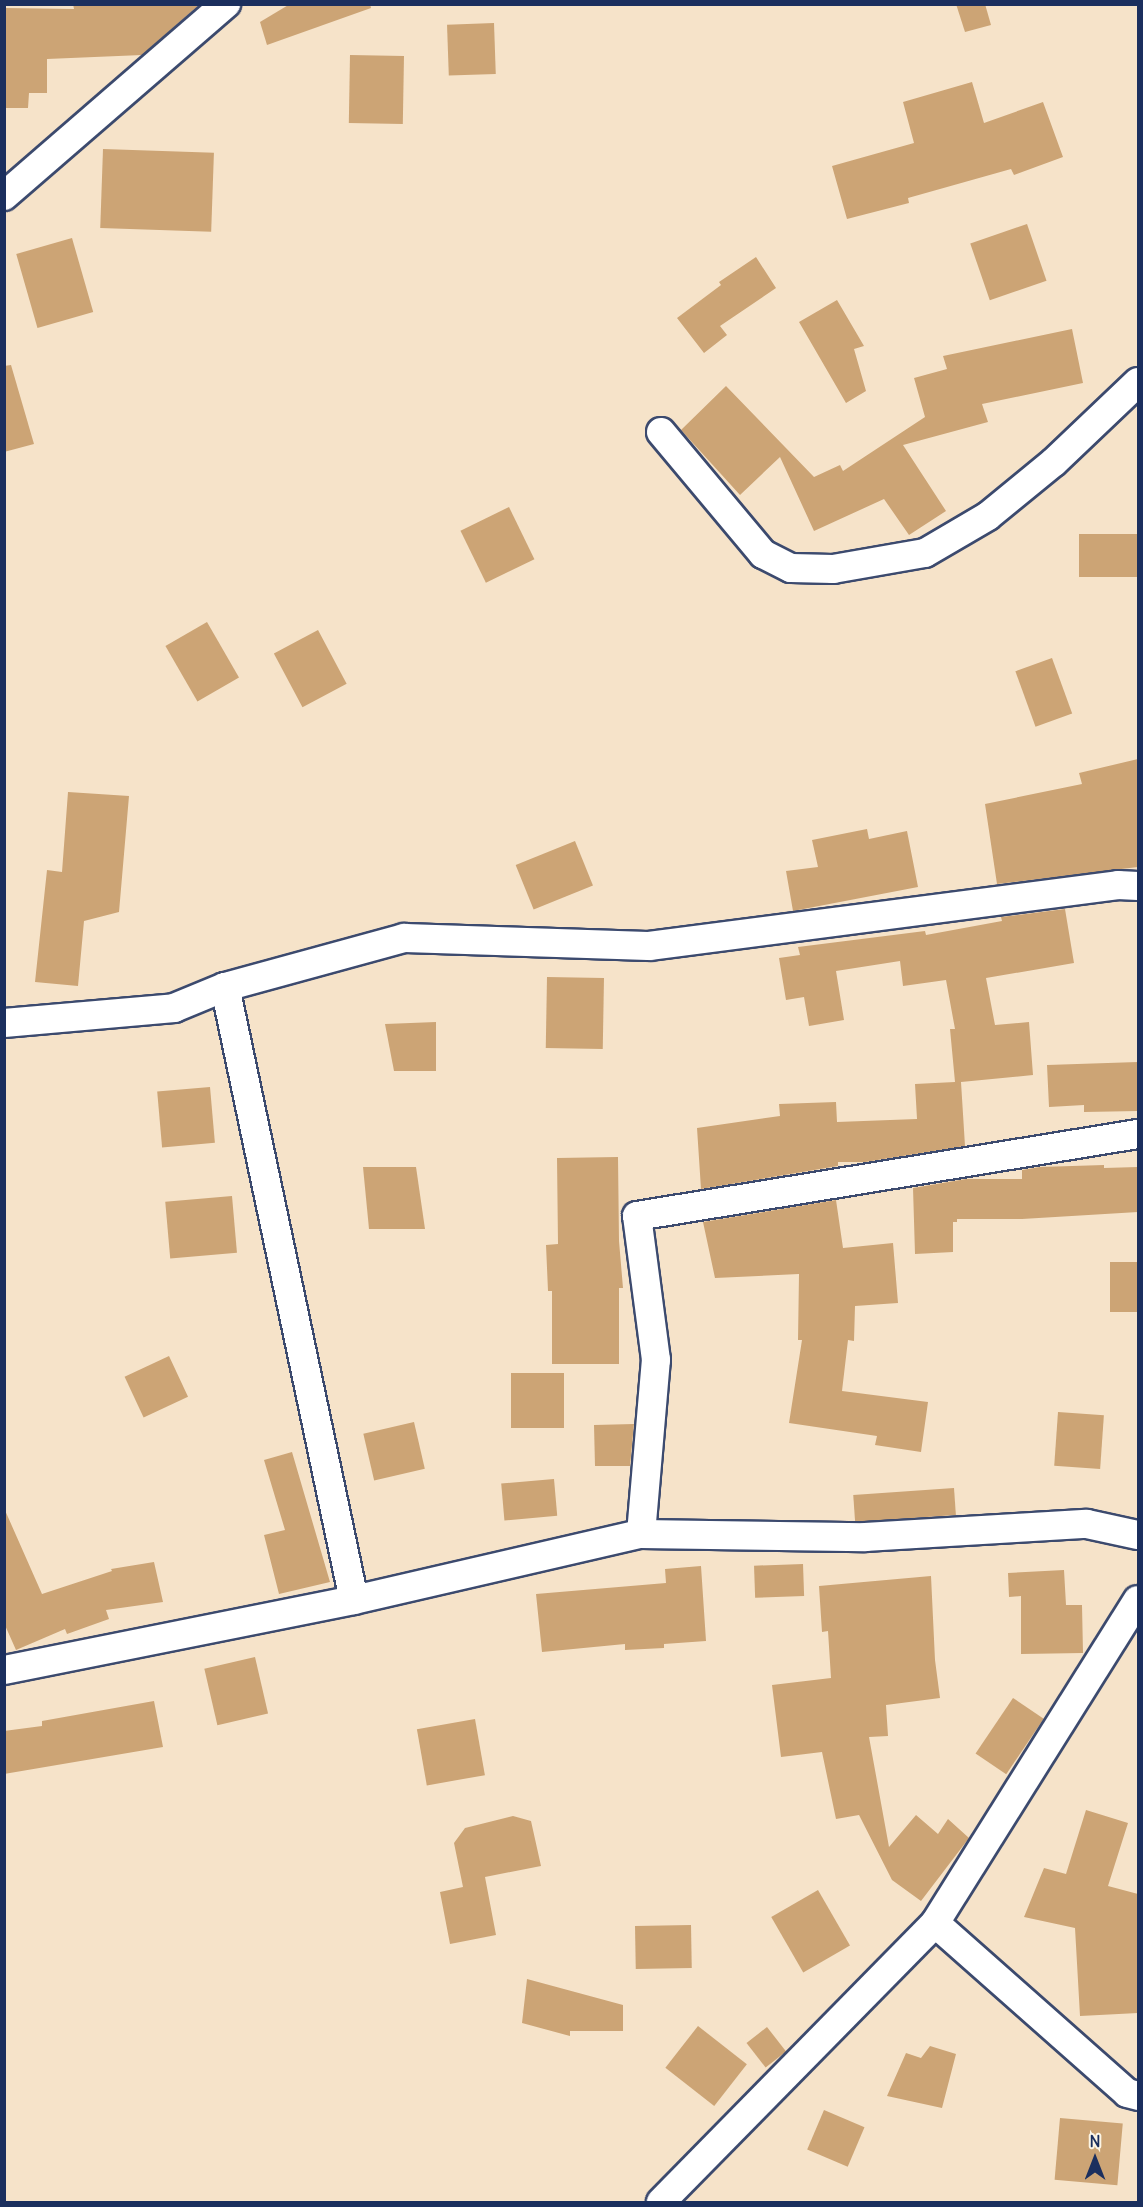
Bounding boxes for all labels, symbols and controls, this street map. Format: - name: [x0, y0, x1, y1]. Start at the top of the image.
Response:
- north arrow: [1065, 2129, 1125, 2189]
- text: N: [1089, 2131, 1101, 2151]

